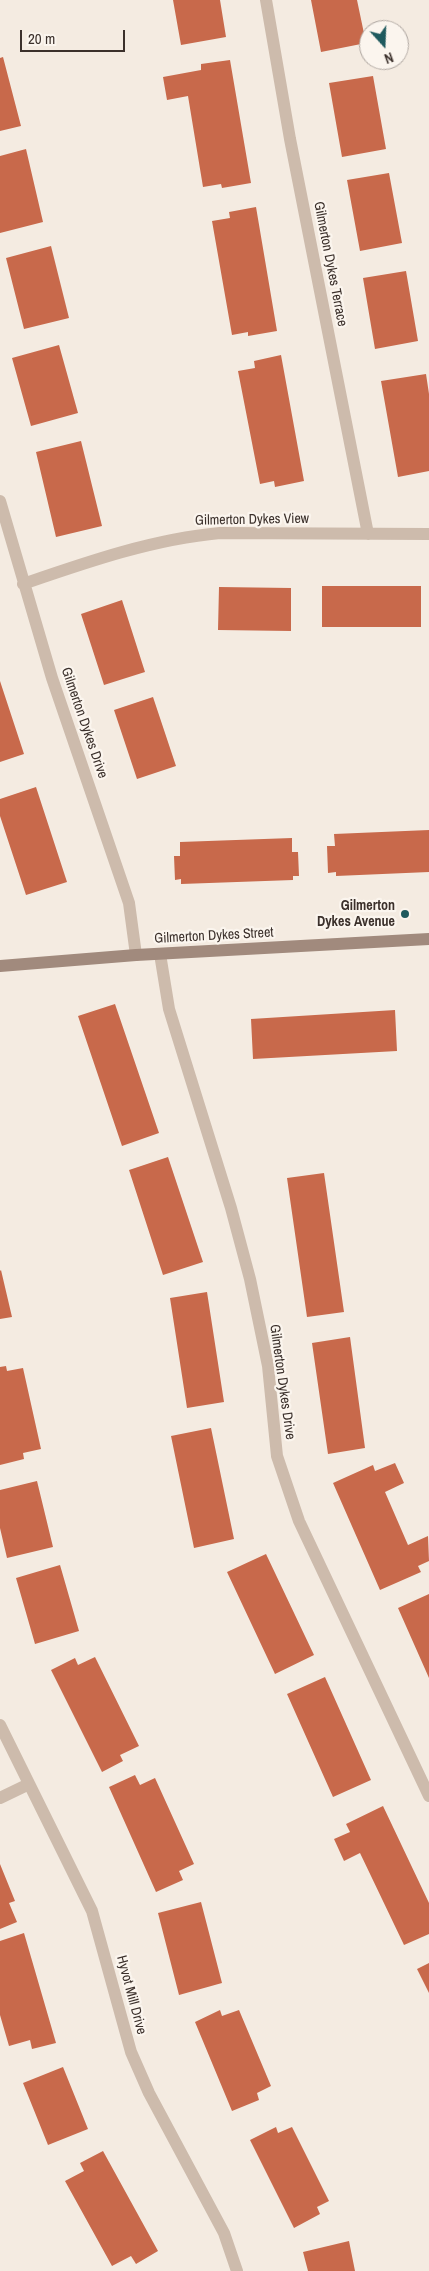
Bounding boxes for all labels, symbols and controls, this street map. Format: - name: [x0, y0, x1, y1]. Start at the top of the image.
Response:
- scale bar: [22, 20, 128, 52]
- north arrow: [359, 20, 409, 70]
- text: 20 m: [28, 28, 55, 49]
- text: N: [382, 48, 396, 68]
- street label: Gilmerton Dykes Terrace: [310, 200, 350, 328]
- street label: Gilmerton Dykes View: [195, 511, 309, 529]
- street label: Gilmerton Dykes Drive: [57, 665, 111, 781]
- place label: Gilmerton Dykes Avenue: [317, 898, 395, 930]
- marker: Gilmerton Dykes Avenue: [399, 908, 411, 920]
- street label: Gilmerton Dykes Street: [154, 924, 274, 948]
- street label: Gilmerton Dykes Drive: [266, 1323, 298, 1441]
- street label: Hyvot Mill Drive: [112, 1954, 150, 2036]

